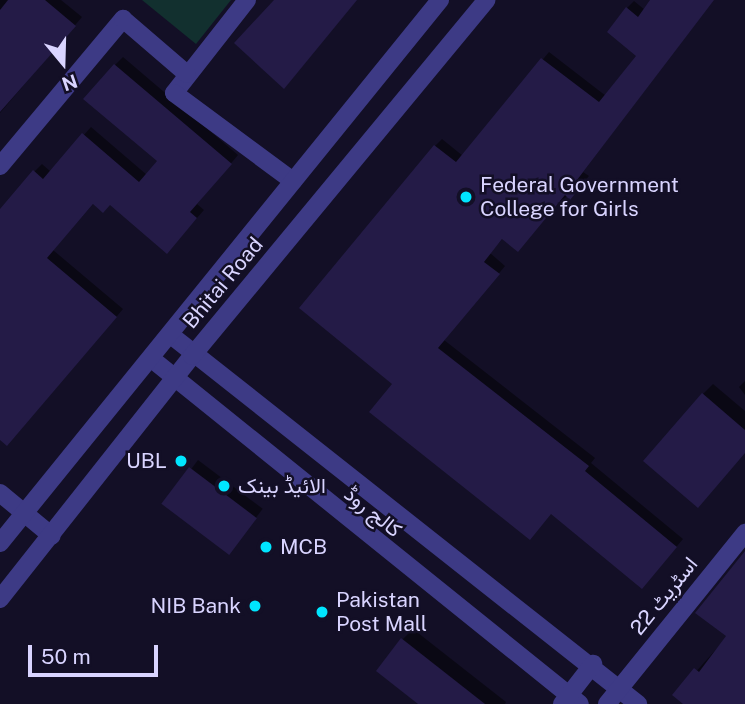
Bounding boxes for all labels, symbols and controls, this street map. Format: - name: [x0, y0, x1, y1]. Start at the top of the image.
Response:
- north arrow: [28, 28, 98, 98]
- text: N: [59, 70, 80, 96]
- place label: Federal Government College for Girls: [480, 172, 679, 222]
- marker: Federal Government College for Girls: [458, 189, 474, 205]
- street label: Bhitai Road: [178, 232, 268, 334]
- place label: UBL: [126, 448, 167, 474]
- marker: UBL: [173, 453, 189, 469]
- place label: الائیڈ بینک: [238, 473, 326, 499]
- marker: الائیڈ بینک: [216, 478, 232, 494]
- street label: کالج روڈ: [339, 481, 407, 543]
- place label: MCB: [280, 534, 327, 560]
- marker: MCB: [258, 539, 274, 555]
- street label: اسٹریٹ 22: [625, 552, 703, 640]
- place label: Pakistan Post Mall: [336, 587, 427, 637]
- place label: NIB Bank: [150, 593, 241, 619]
- marker: NIB Bank: [247, 598, 263, 614]
- marker: Pakistan Post Mall: [314, 604, 330, 620]
- scale bar: [32, 630, 161, 674]
- text: 50 m: [41, 644, 91, 669]

